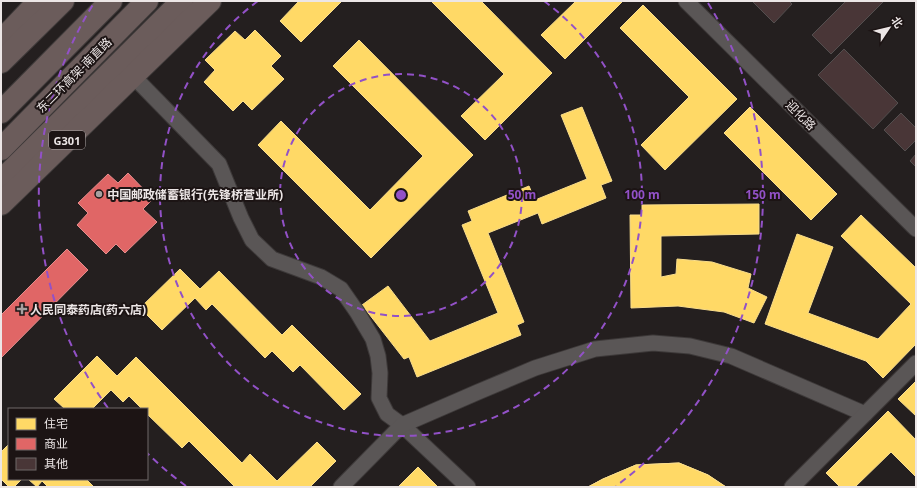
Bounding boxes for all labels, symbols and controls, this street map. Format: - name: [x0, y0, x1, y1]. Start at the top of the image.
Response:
- north arrow: [869, 8, 909, 48]
- text: 北: [888, 13, 907, 31]
- street label: 东二环高架-南直路: [33, 34, 115, 116]
- street label: 迎化路: [782, 96, 820, 134]
- road number: G301: [49, 131, 85, 149]
- place label: 中国邮政储蓄银行(先锋桥营业所): [107, 186, 283, 203]
- text: 50 m: [508, 186, 536, 203]
- text: 100 m: [624, 186, 660, 203]
- text: 150 m: [745, 186, 781, 203]
- centre of rings: [394, 188, 408, 202]
- marker: 中国邮政储蓄银行(先锋桥营业所): [94, 189, 104, 199]
- place label: 人民同泰药店(药六店): [30, 301, 146, 318]
- marker: 人民同泰药店(药六店): [17, 304, 27, 314]
- legend: [8, 408, 148, 480]
- text: 住宅: [44, 415, 68, 432]
- text: 商业: [44, 435, 68, 452]
- text: 其他: [44, 455, 68, 472]

